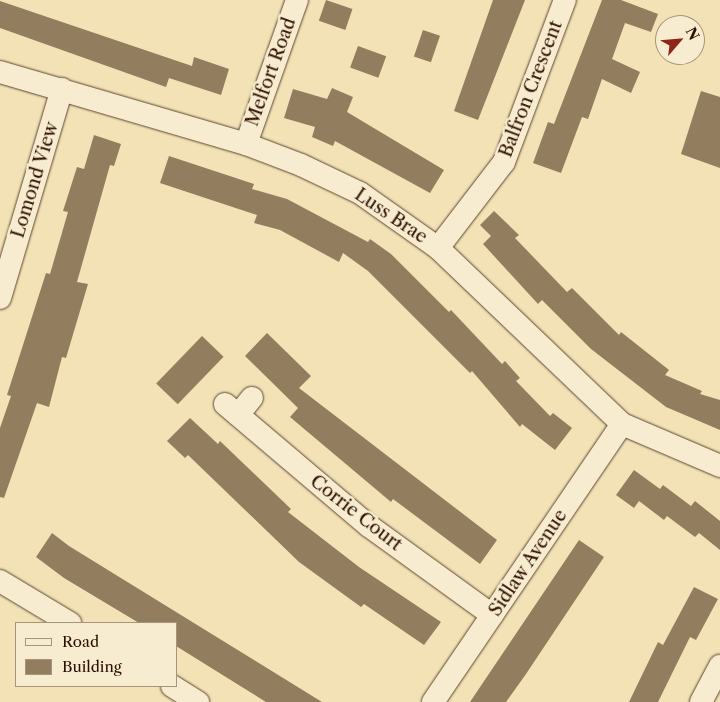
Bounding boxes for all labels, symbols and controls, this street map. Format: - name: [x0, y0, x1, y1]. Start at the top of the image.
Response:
- street label: Melfort Road: [241, 15, 301, 129]
- north arrow: [655, 15, 705, 65]
- street label: Balfron Crescent: [495, 18, 567, 160]
- text: N: [682, 24, 703, 43]
- street label: Lomond View: [7, 119, 63, 241]
- street label: Luss Brae: [351, 184, 431, 248]
- street label: Corrie Court: [306, 471, 406, 555]
- street label: Sidlaw Avenue: [484, 505, 572, 621]
- legend: [15, 622, 178, 687]
- text: Road: [62, 632, 99, 651]
- text: Building: [62, 657, 122, 676]

